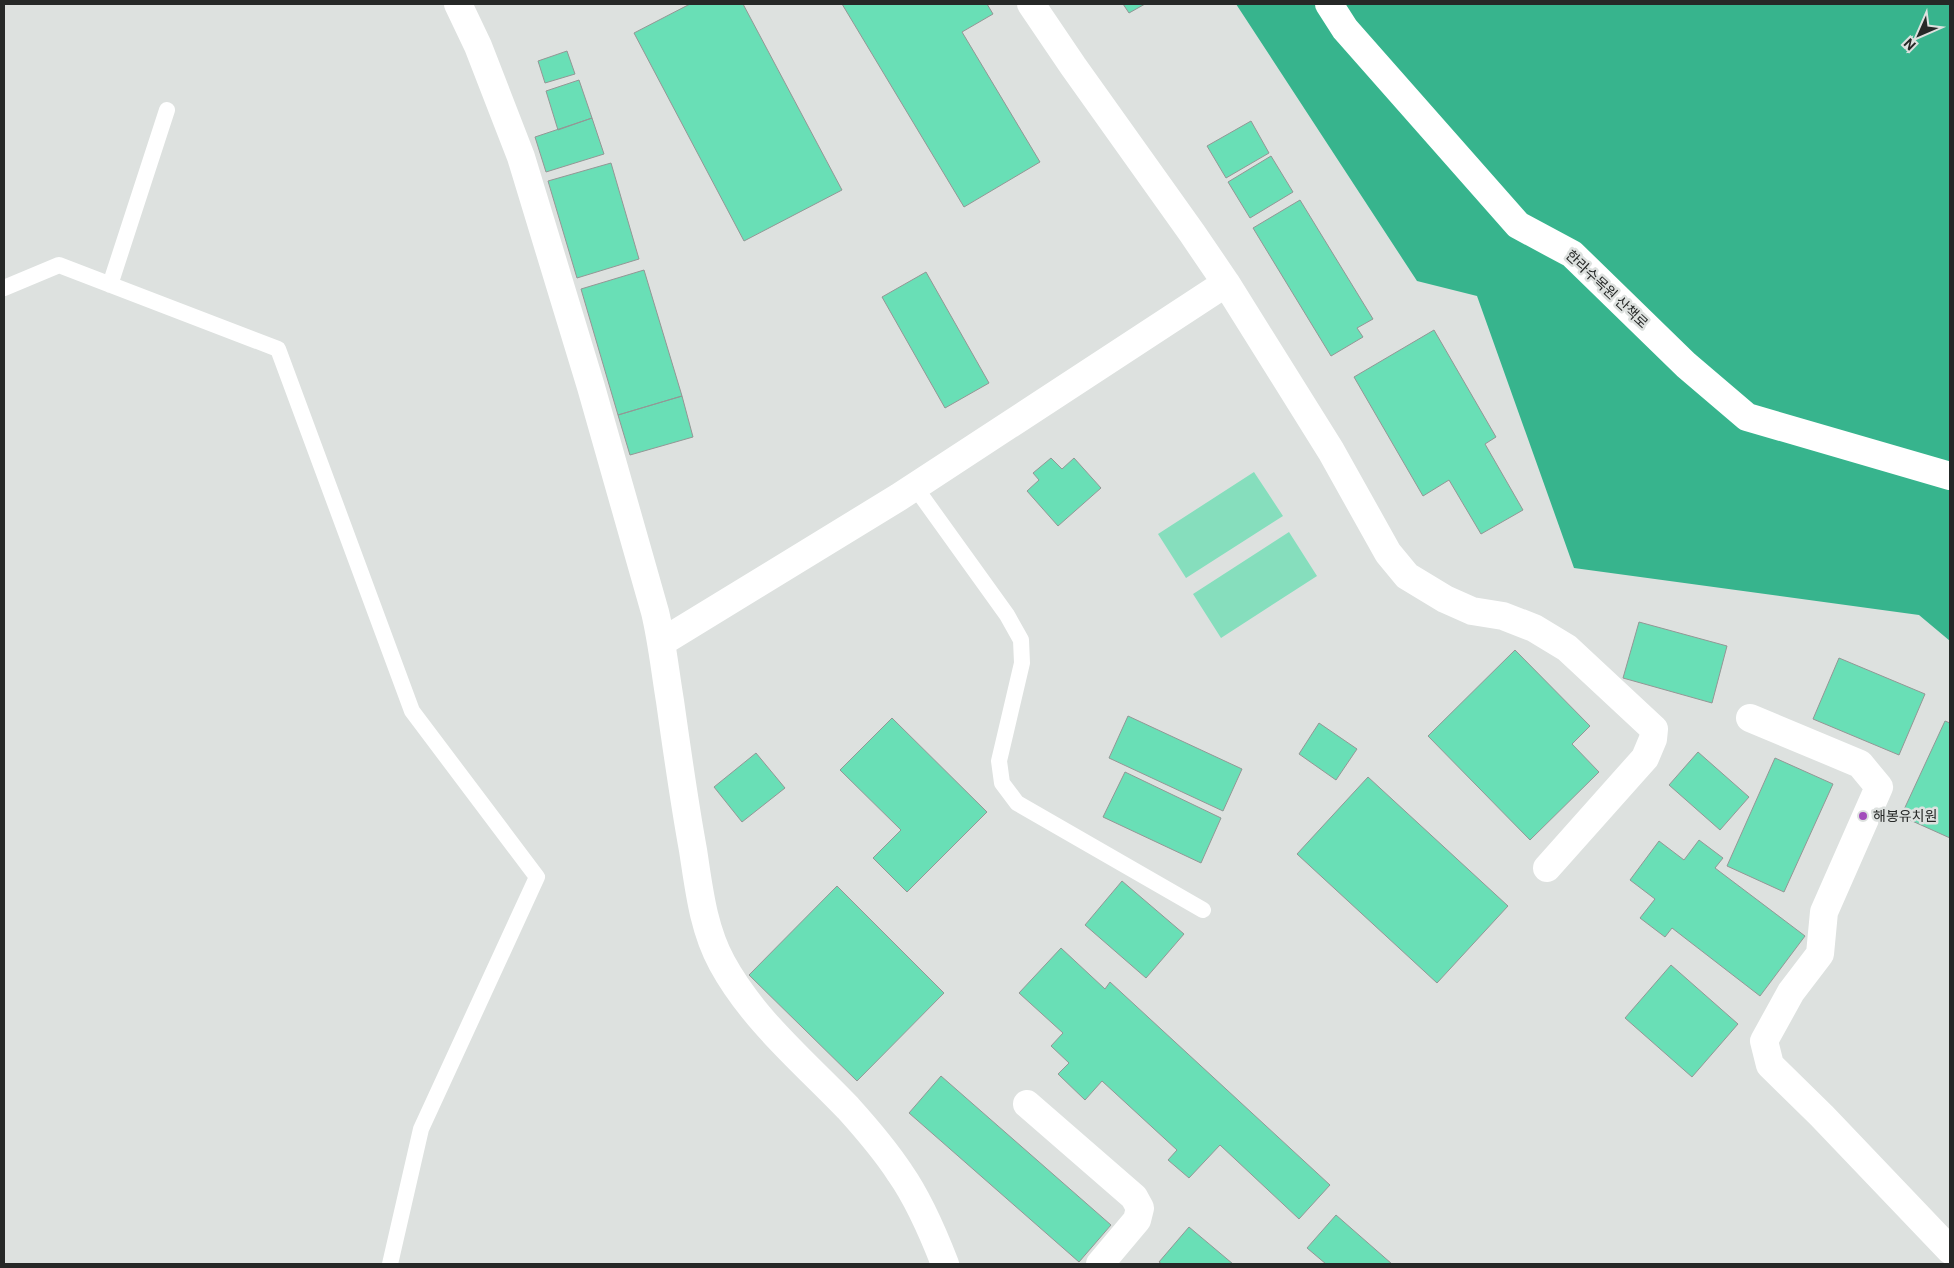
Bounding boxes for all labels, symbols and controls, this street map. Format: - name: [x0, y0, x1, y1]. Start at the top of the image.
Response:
- north arrow: [1894, 10, 1944, 60]
- text: N: [1901, 35, 1919, 53]
- street label: 한라수목원 산책로: [1563, 247, 1651, 331]
- place label: 해봉유치원: [1873, 808, 1937, 824]
- marker: 해봉유치원: [1857, 810, 1869, 822]

